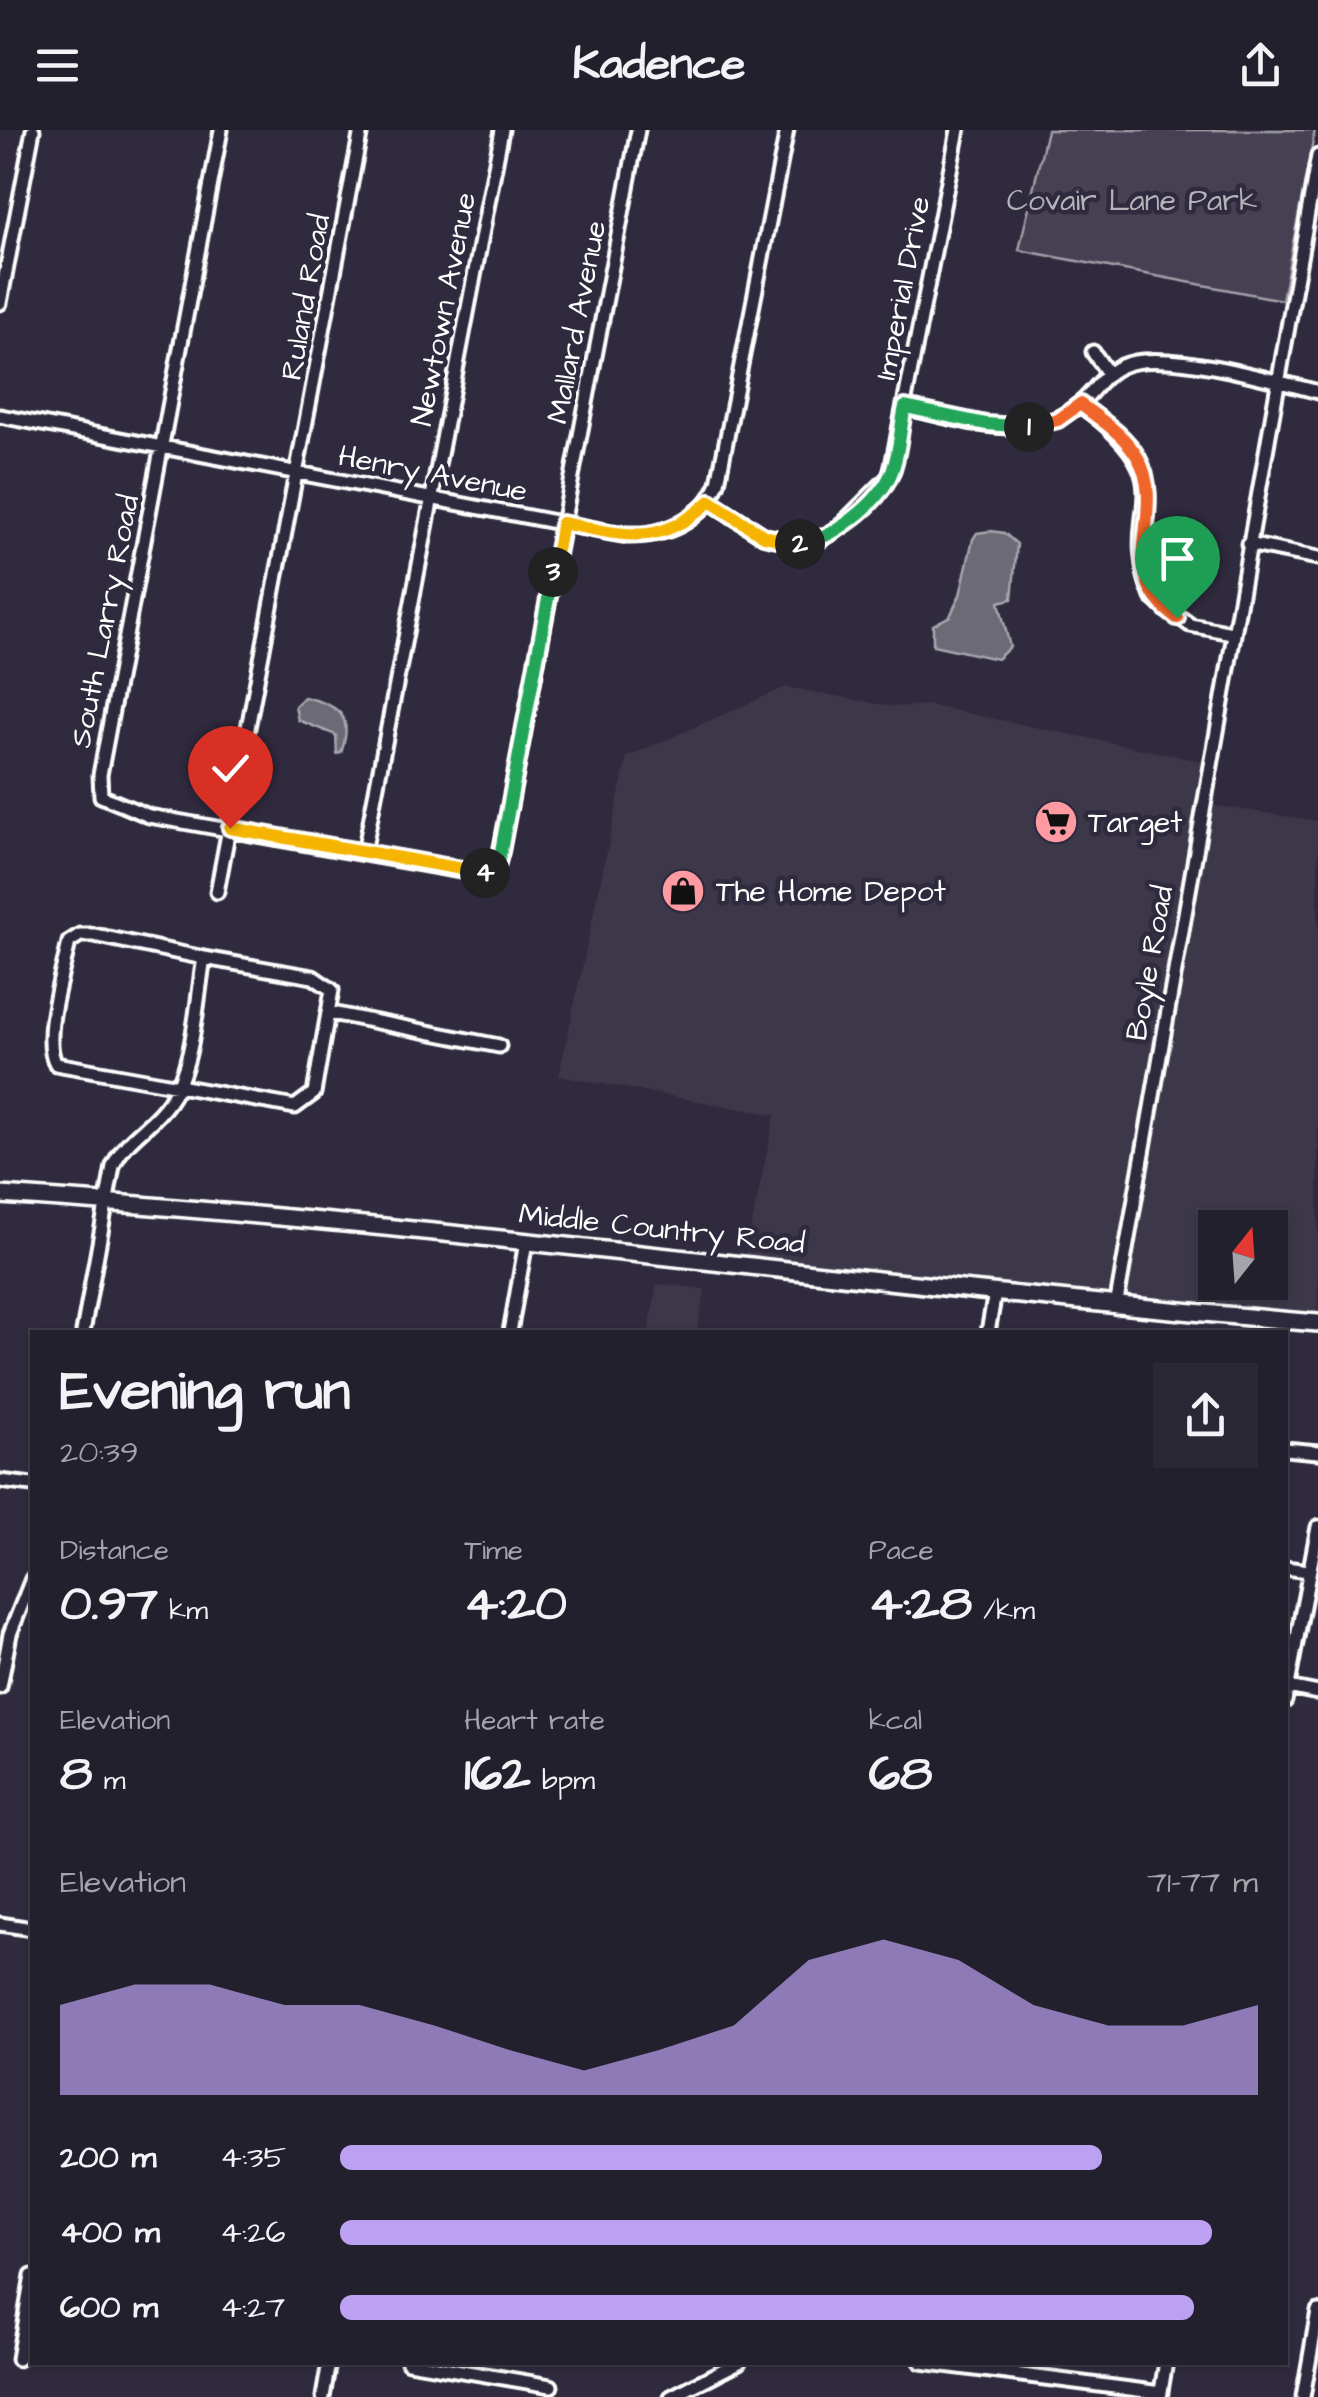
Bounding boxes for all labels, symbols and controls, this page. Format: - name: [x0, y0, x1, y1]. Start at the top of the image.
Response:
- text: Kadence: [573, 34, 745, 96]
- icon: menu: [30, 38, 85, 93]
- icon: share: [1233, 38, 1288, 93]
- park label: Covair Lane Park: [1007, 180, 1257, 222]
- street label: Newtown Avenue: [401, 189, 487, 430]
- street label: Imperial Drive: [865, 193, 941, 384]
- street label: Ruland Road: [271, 211, 341, 383]
- street label: Mallard Avenue: [537, 217, 617, 427]
- pin: 1: [1004, 402, 1054, 452]
- text: 1: [1027, 407, 1031, 446]
- street label: Henry Avenue: [334, 435, 531, 514]
- street label: South Larry Road: [60, 491, 151, 751]
- pin: [1135, 516, 1220, 619]
- pin: 2: [775, 519, 825, 569]
- text: 2: [792, 524, 808, 563]
- icon: arrive: [1150, 531, 1205, 586]
- pin: 3: [528, 547, 578, 597]
- text: 3: [546, 552, 560, 591]
- pin: [188, 726, 273, 829]
- icon: check: [203, 741, 258, 796]
- supermarket icon: Target: [1033, 799, 1079, 845]
- place label: Target: [1088, 802, 1182, 845]
- pin: 4: [460, 848, 510, 898]
- text: 4: [475, 853, 495, 892]
- shop icon: The Home Depot: [660, 868, 706, 914]
- place label: The Home Depot: [716, 871, 946, 913]
- street label: Boyle Road: [1116, 882, 1185, 1044]
- street label: Middle Country Road: [517, 1193, 807, 1266]
- north arrow: [1198, 1210, 1288, 1300]
- map controls: [1198, 1210, 1288, 1300]
- text: Evening run: [60, 1354, 350, 1430]
- button: share: [1153, 1363, 1258, 1468]
- text: 20:39: [60, 1430, 138, 1475]
- text: Distance: [60, 1531, 169, 1570]
- text: Time: [464, 1531, 523, 1570]
- text: Pace: [869, 1531, 934, 1570]
- text: 0.97: [60, 1570, 158, 1639]
- text: 4:20: [464, 1570, 567, 1639]
- text: 4:28: [869, 1570, 972, 1639]
- text: km: [158, 1591, 208, 1630]
- text: /km: [972, 1591, 1035, 1630]
- text: Elevation: [60, 1701, 170, 1740]
- text: Heart rate: [464, 1701, 605, 1740]
- text: kcal: [869, 1701, 922, 1740]
- text: 8: [60, 1740, 92, 1809]
- text: 162: [464, 1740, 531, 1809]
- text: 68: [869, 1740, 932, 1809]
- text: m: [92, 1761, 125, 1800]
- text: bpm: [531, 1761, 595, 1800]
- text: Elevation: [60, 1860, 186, 1905]
- text: 71–77 m: [1147, 1860, 1258, 1905]
- text: 200 m: [60, 2135, 156, 2180]
- text: 4:35: [220, 2135, 286, 2180]
- text: 400 m: [60, 2210, 160, 2255]
- text: 4:26: [220, 2210, 286, 2255]
- text: 600 m: [60, 2285, 158, 2330]
- text: 4:27: [220, 2285, 285, 2330]

